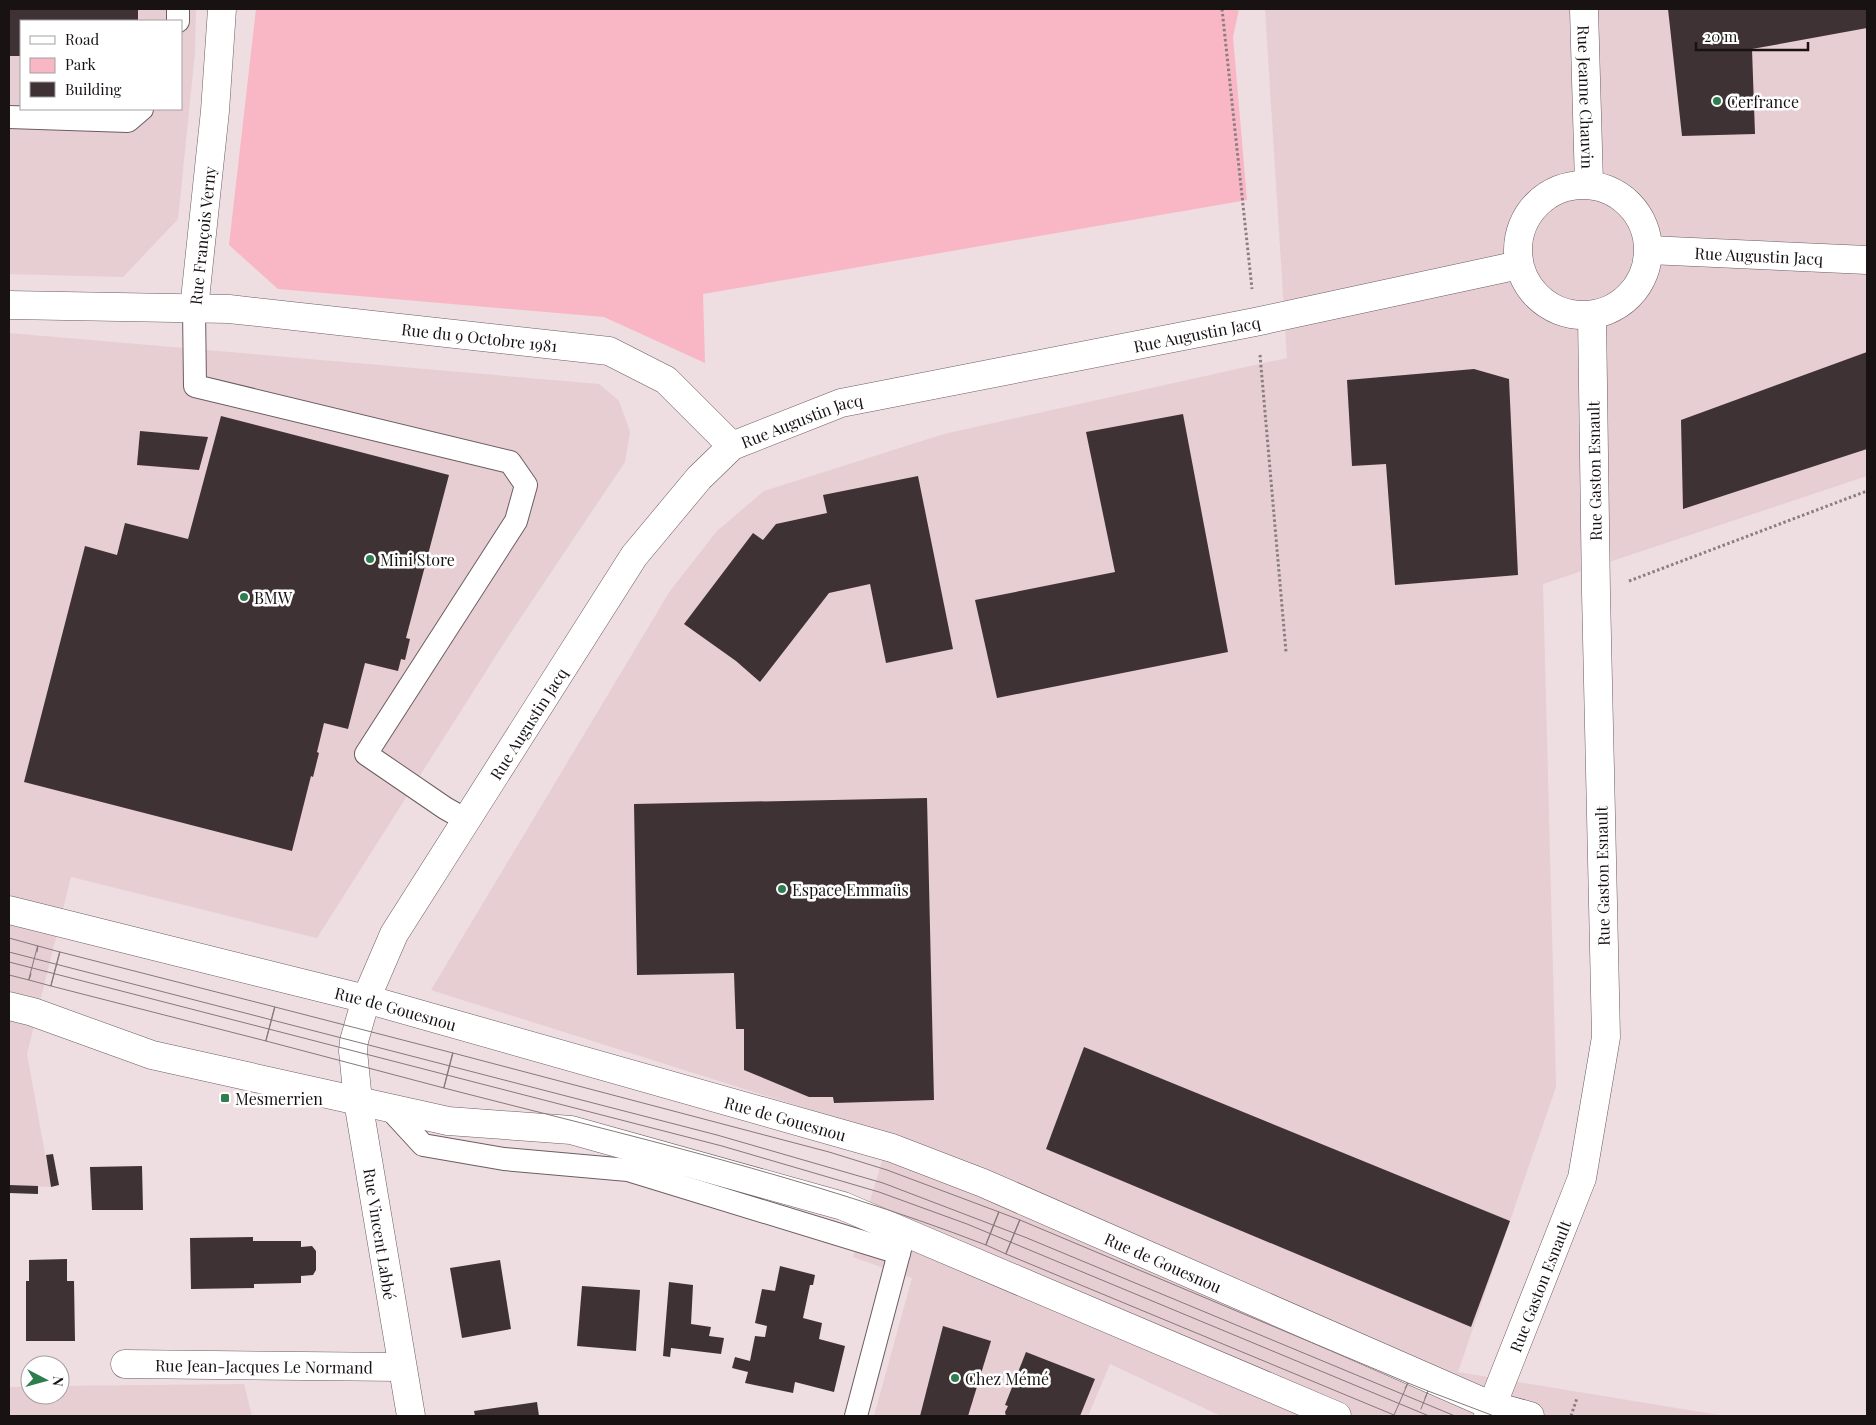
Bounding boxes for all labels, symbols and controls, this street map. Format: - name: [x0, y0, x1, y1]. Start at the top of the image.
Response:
- legend: [20, 20, 182, 110]
- scale bar: [1696, 20, 1808, 52]
- street label: Rue Jeanne Chauvin: [1574, 25, 1599, 170]
- text: 20 m: [1704, 26, 1738, 46]
- text: Road: [65, 29, 99, 49]
- text: Park: [65, 54, 97, 74]
- text: Building: [65, 79, 122, 99]
- place label: Cerfrance: [1727, 91, 1799, 112]
- marker: Cerfrance: [1711, 95, 1723, 107]
- street label: Rue François Verny: [184, 165, 220, 306]
- street label: Rue Augustin Jacq: [1694, 242, 1824, 268]
- street label: Rue Augustin Jacq: [1132, 311, 1262, 356]
- street label: Rue du 9 Octobre 1981: [400, 318, 559, 356]
- street label: Rue Augustin Jacq: [738, 389, 864, 452]
- street label: Rue Gaston Esnault: [1582, 401, 1606, 541]
- place label: Mini Store: [380, 549, 455, 570]
- marker: Mini Store: [364, 553, 376, 565]
- place label: BMW: [254, 587, 293, 608]
- marker: BMW: [238, 591, 250, 603]
- street label: Rue Augustin Jacq: [485, 663, 571, 783]
- street label: Rue Gaston Esnault: [1590, 806, 1614, 946]
- place label: Espace Emmaüs: [792, 879, 909, 900]
- marker: Espace Emmaüs: [776, 883, 788, 895]
- street label: Rue de Gouesnou: [333, 981, 459, 1035]
- place label: Mesmerrien: [235, 1088, 323, 1109]
- street label: Rue de Gouesnou: [722, 1091, 849, 1145]
- marker: Mesmerrien: [219, 1092, 231, 1104]
- street label: Rue Vincent Labbé: [359, 1166, 401, 1302]
- street label: Rue Gaston Esnault: [1504, 1216, 1575, 1355]
- street label: Rue de Gouesnou: [1102, 1227, 1225, 1297]
- street label: Rue Jean-Jacques Le Normand: [155, 1354, 373, 1377]
- north arrow: [20, 1355, 70, 1405]
- place label: Chez Mémé: [965, 1368, 1049, 1389]
- marker: Chez Mémé: [949, 1372, 961, 1384]
- text: N: [48, 1375, 68, 1387]

